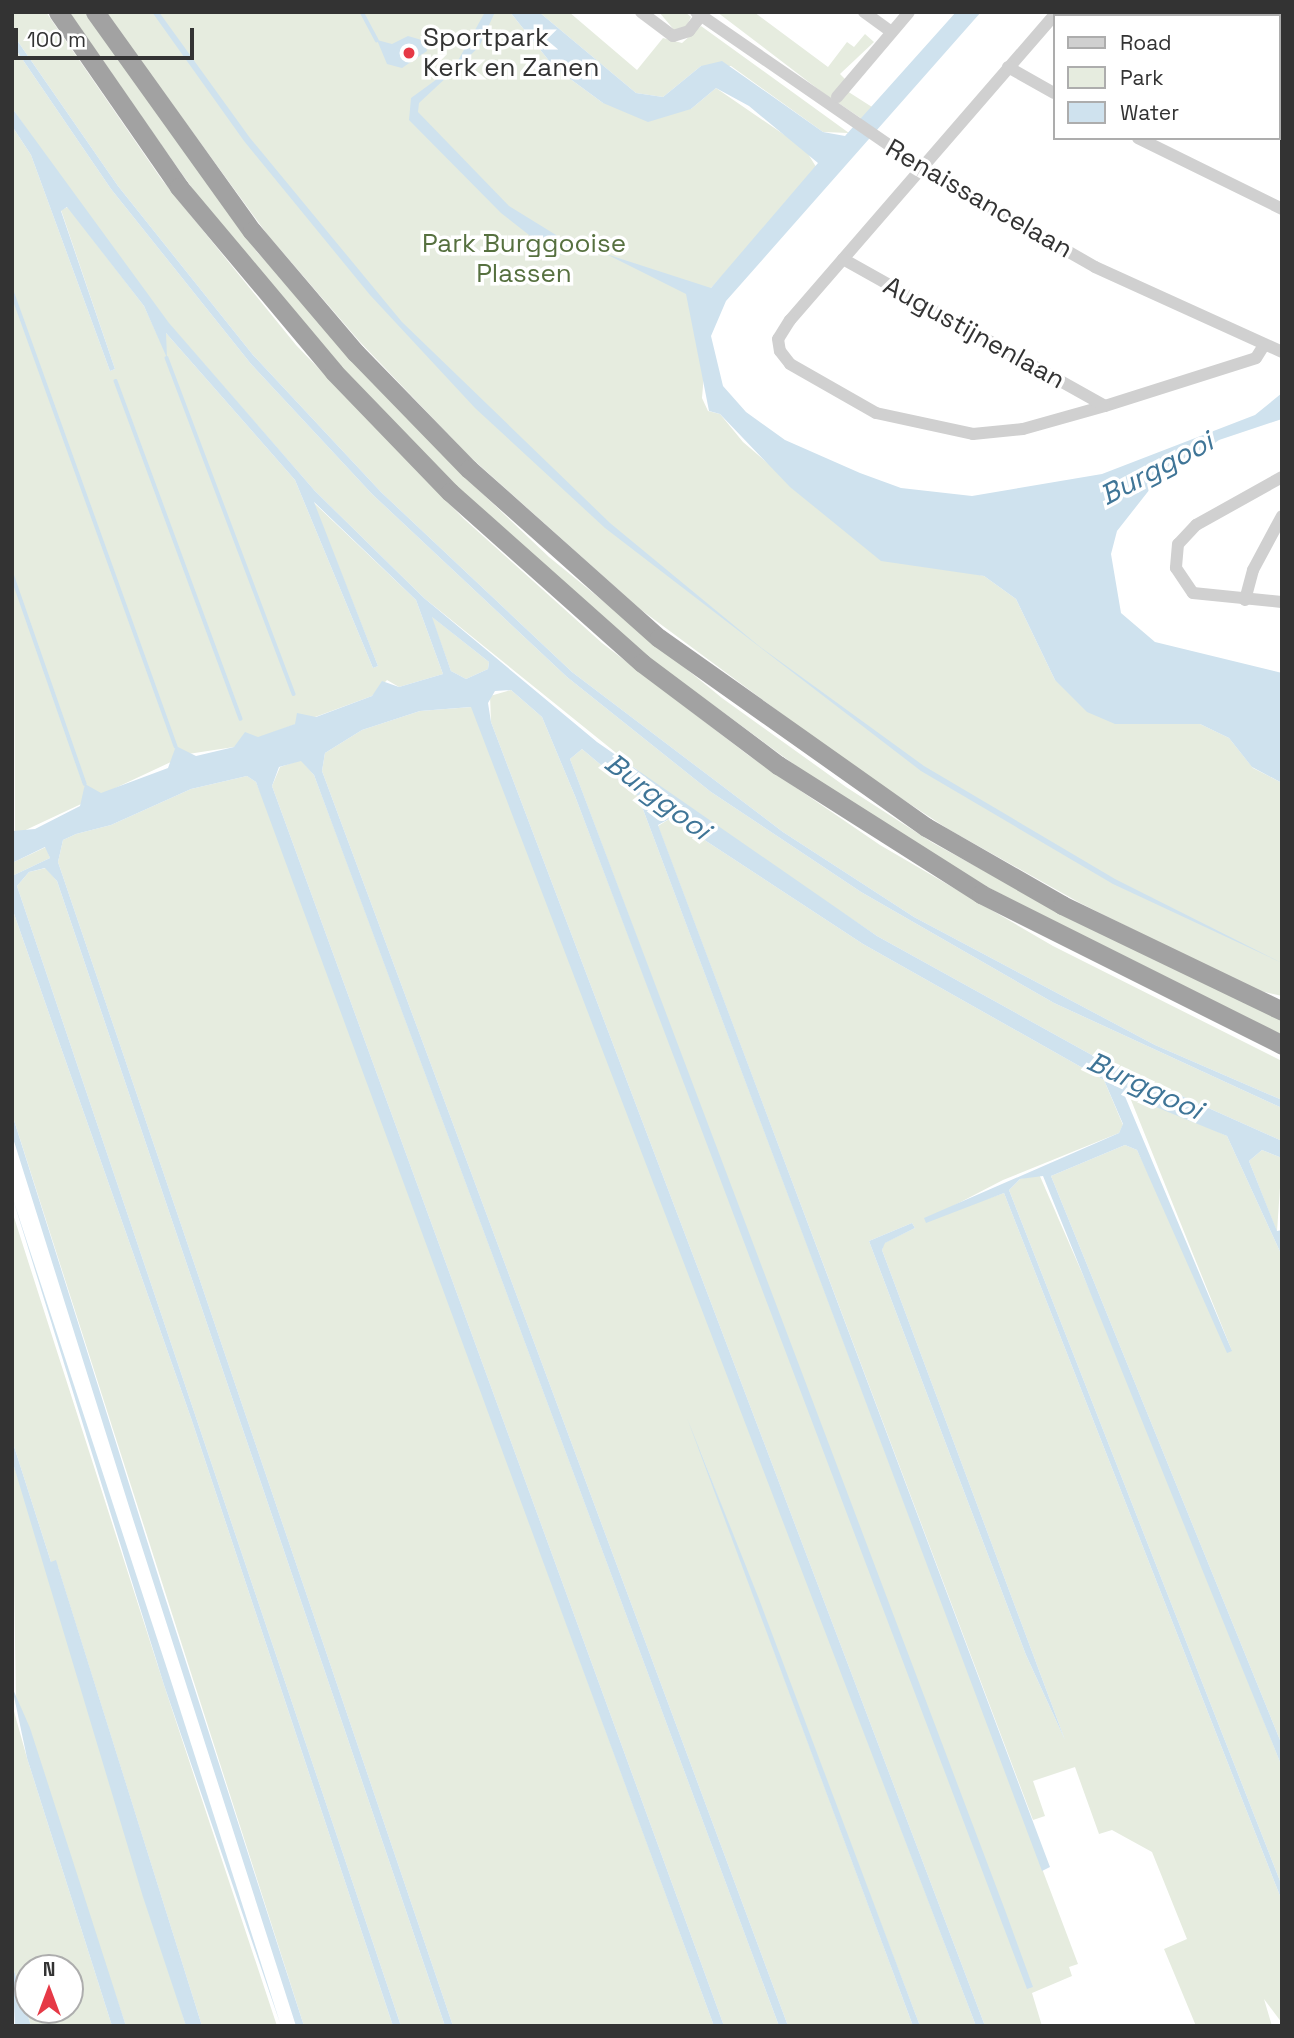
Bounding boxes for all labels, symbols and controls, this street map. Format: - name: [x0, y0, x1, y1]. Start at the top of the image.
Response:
- scale bar: [18, 14, 198, 58]
- legend: [1052, 14, 1280, 140]
- place label: Sportpark Kerk en Zanen: [423, 22, 599, 84]
- text: 100 m: [27, 26, 86, 53]
- text: Road: [1120, 29, 1172, 56]
- marker: Sportpark Kerk en Zanen: [401, 45, 417, 61]
- text: Park: [1120, 64, 1164, 91]
- text: Water: [1120, 99, 1179, 126]
- street label: Renaissancelaan: [880, 133, 1078, 265]
- park label: Park Burggooise Plassen: [422, 228, 626, 290]
- street label: Augustijnenlaan: [878, 270, 1070, 396]
- water label: Burggooi: [1094, 424, 1218, 512]
- water label: Burggooi: [599, 746, 717, 846]
- water label: Burggooi: [1082, 1044, 1208, 1126]
- north arrow: [14, 1954, 84, 2024]
- text: N: [43, 1957, 55, 1982]

